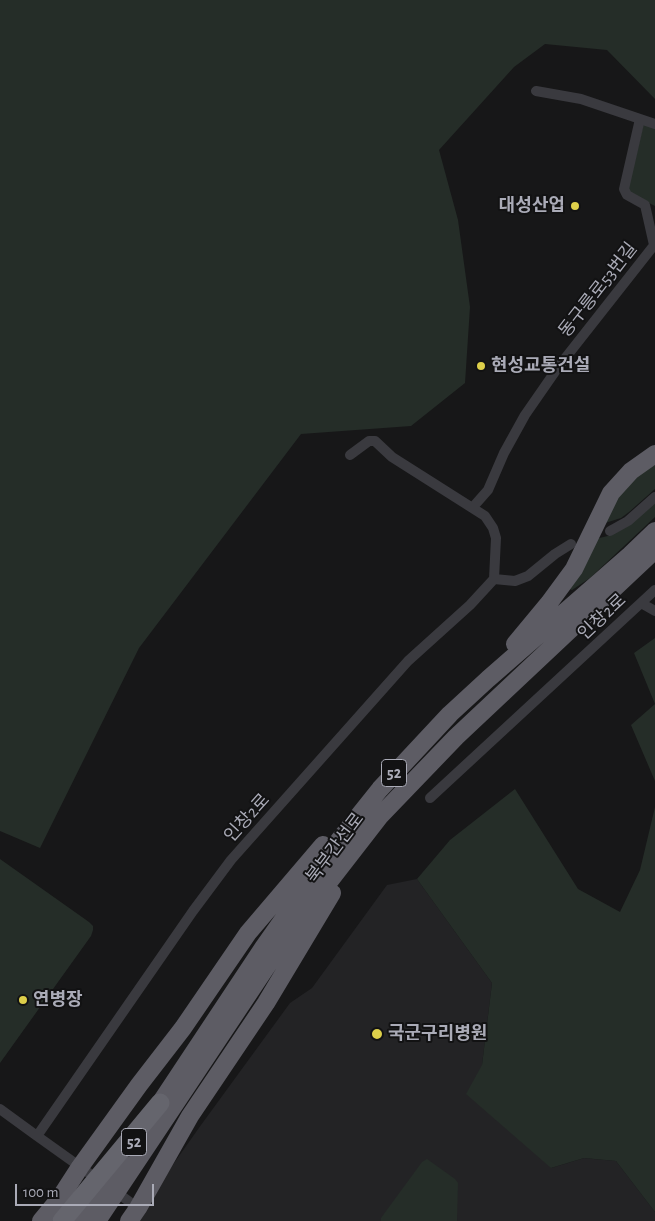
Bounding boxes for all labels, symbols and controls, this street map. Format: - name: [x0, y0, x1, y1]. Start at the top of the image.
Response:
- place label: 대성산업: [499, 195, 565, 217]
- marker: 대성산업: [569, 200, 581, 212]
- street label: 동구릉로53번길: [554, 238, 642, 342]
- place label: 현성교통건설: [491, 355, 590, 377]
- marker: 현성교통건설: [475, 360, 487, 372]
- street label: 인창2로: [573, 589, 631, 645]
- road number: 52: [382, 760, 406, 786]
- street label: 인창2로: [220, 789, 274, 847]
- street label: 북부간선로: [301, 808, 369, 888]
- place label: 연병장: [33, 989, 83, 1011]
- marker: 연병장: [17, 994, 29, 1006]
- place label: 국군구리병원: [388, 1023, 487, 1045]
- marker: 국군구리병원: [370, 1027, 384, 1041]
- road number: 52: [122, 1128, 146, 1156]
- scale bar: [18, 1174, 156, 1206]
- text: 100 m: [23, 1185, 58, 1200]

